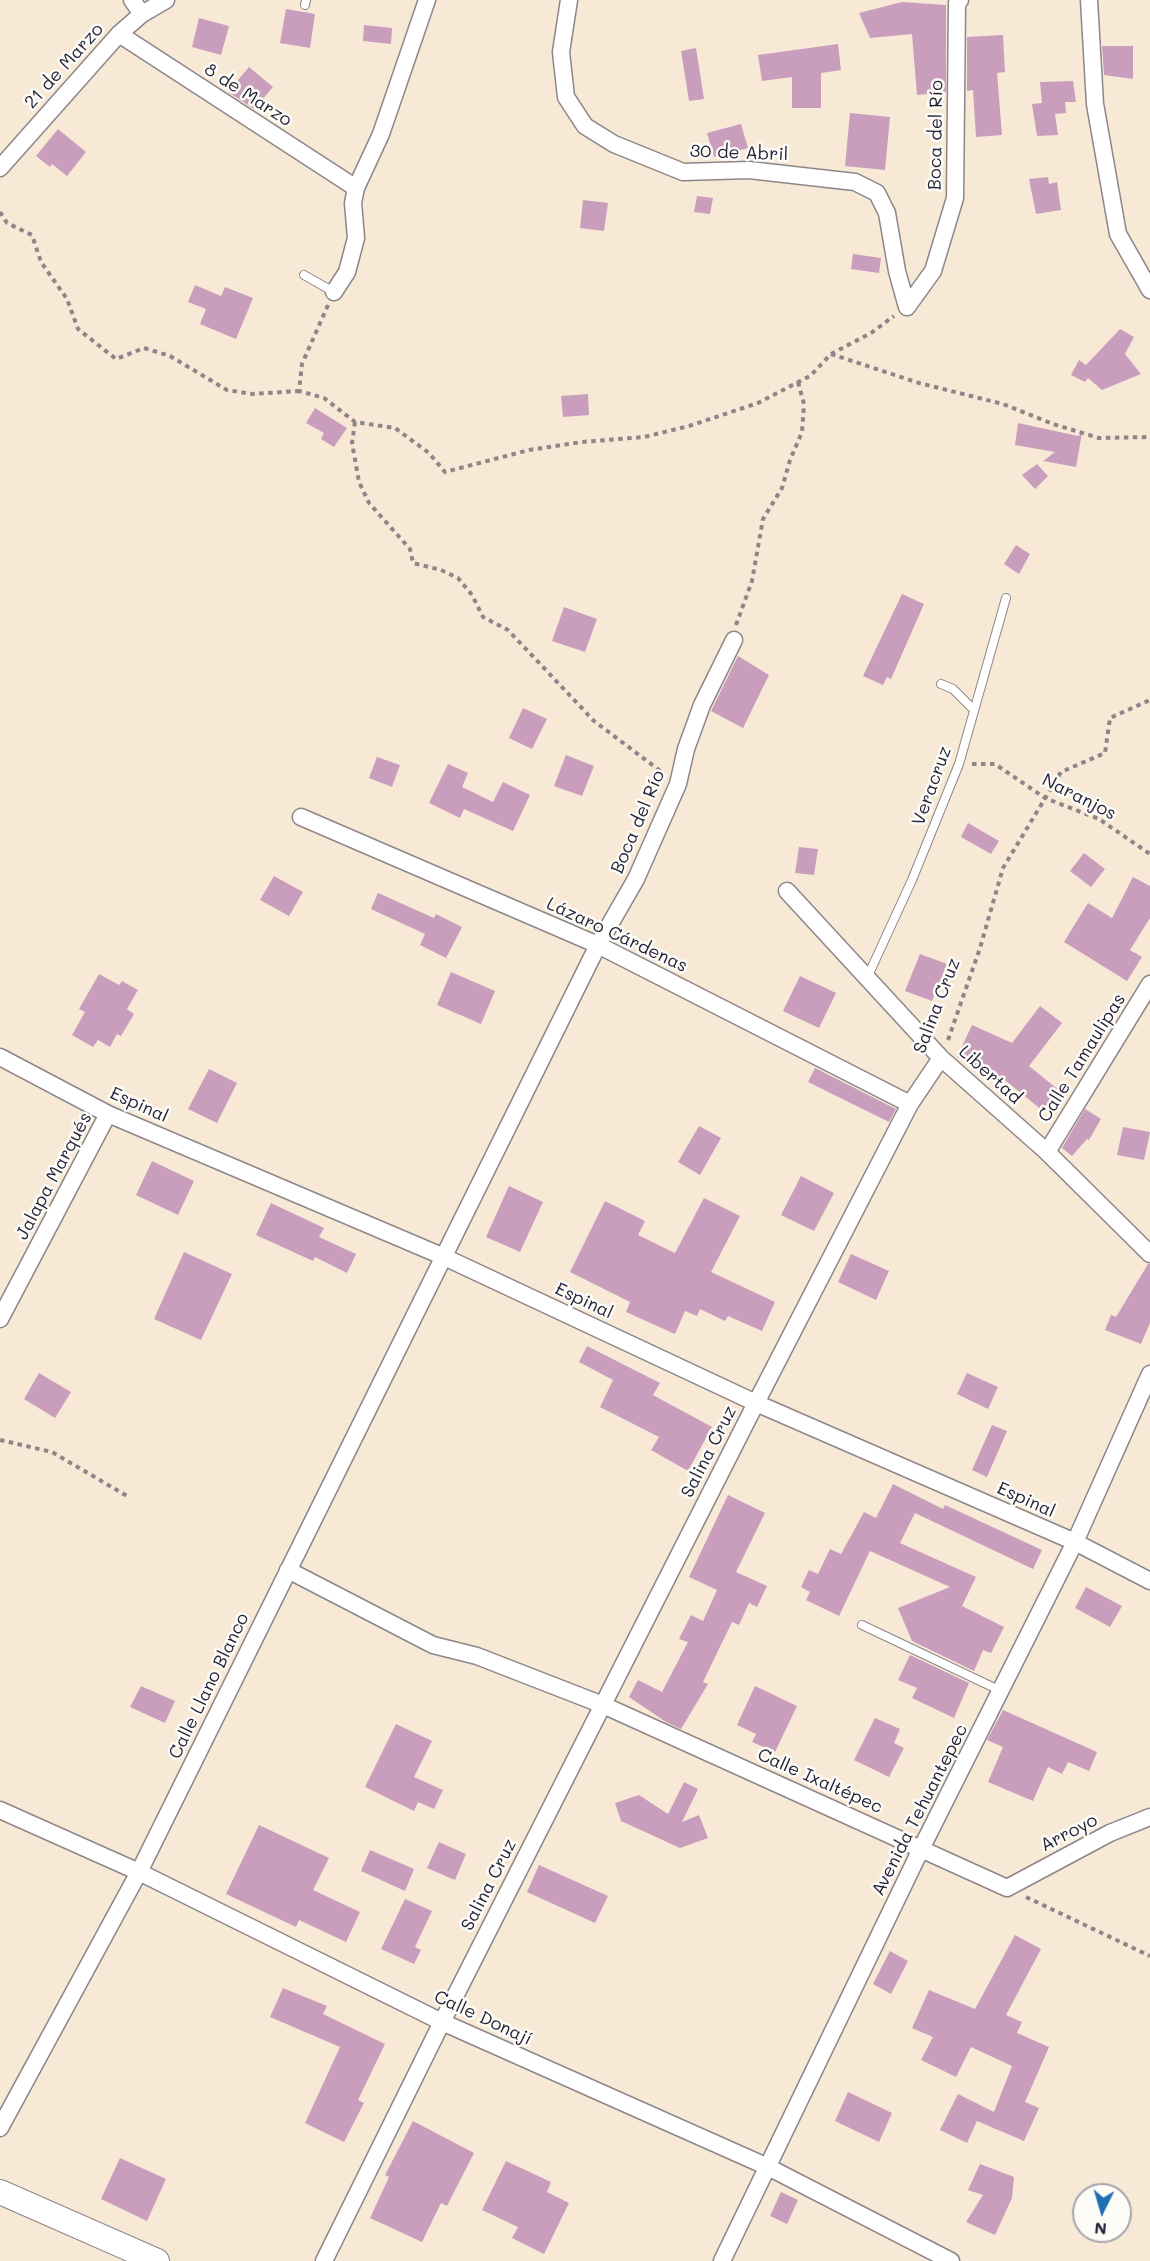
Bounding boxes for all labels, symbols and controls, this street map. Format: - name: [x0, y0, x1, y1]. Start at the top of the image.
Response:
- street label: 21 de Marzo: [20, 19, 108, 113]
- street label: 8 de Marzo: [200, 59, 296, 131]
- street label: Boca del Río: [924, 80, 948, 190]
- street label: 30 de Abril: [689, 140, 789, 166]
- street label: Veracruz: [908, 744, 956, 828]
- street label: Boca del Río: [607, 767, 669, 877]
- street label: Naranjos: [1038, 769, 1120, 825]
- street label: Lázaro Cárdenas: [543, 893, 691, 977]
- street label: Salina Cruz: [909, 955, 965, 1057]
- street label: Calle Tamaulipas: [1034, 990, 1130, 1126]
- street label: Libertad: [954, 1041, 1026, 1109]
- street label: Espinal: [107, 1083, 171, 1127]
- street label: Jalapa Marqués: [11, 1109, 97, 1243]
- street label: Espinal: [552, 1278, 616, 1324]
- street label: Salina Cruz: [677, 1403, 741, 1501]
- street label: Espinal: [994, 1478, 1058, 1522]
- street label: Calle Llano Blanco: [164, 1609, 254, 1763]
- street label: Avenida Tehuantepec: [867, 1721, 973, 1899]
- street label: Calle Ixaltépec: [754, 1744, 886, 1818]
- street label: Arroyo: [1037, 1809, 1101, 1857]
- street label: Salina Cruz: [457, 1836, 521, 1934]
- street label: Calle Donají: [430, 1986, 536, 2050]
- north arrow: [1072, 2183, 1132, 2243]
- text: N: [1094, 2218, 1108, 2240]

